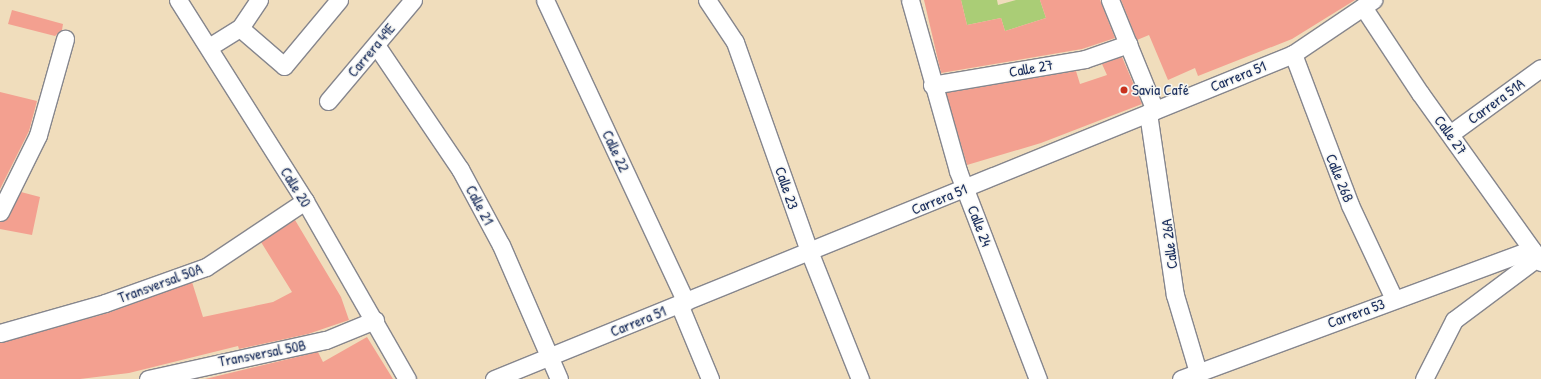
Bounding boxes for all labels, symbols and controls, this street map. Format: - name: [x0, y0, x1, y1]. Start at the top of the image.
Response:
- street label: Carrera 49E: [343, 20, 399, 80]
- street label: Calle 27: [1008, 55, 1054, 81]
- street label: Carrera 51: [1208, 57, 1268, 95]
- street label: Carrera 51A: [1464, 74, 1528, 128]
- place label: Savia Café: [1132, 81, 1189, 99]
- marker: Savia Café: [1119, 85, 1129, 95]
- street label: Calle 27: [1431, 112, 1471, 158]
- street label: Calle 22: [599, 127, 633, 175]
- street label: Calle 26B: [1322, 151, 1358, 205]
- street label: Calle 20: [277, 164, 315, 210]
- street label: Calle 23: [771, 164, 803, 212]
- street label: Carrera 51: [909, 180, 969, 218]
- street label: Calle 21: [462, 182, 498, 228]
- street label: Calle 24: [964, 203, 996, 249]
- street label: Calle 26A: [1157, 218, 1181, 270]
- street label: Transversal 50A: [115, 259, 205, 307]
- street label: Carrera 53: [1325, 294, 1387, 332]
- street label: Carrera 51: [608, 302, 668, 340]
- street label: Transversal 50B: [217, 336, 307, 370]

